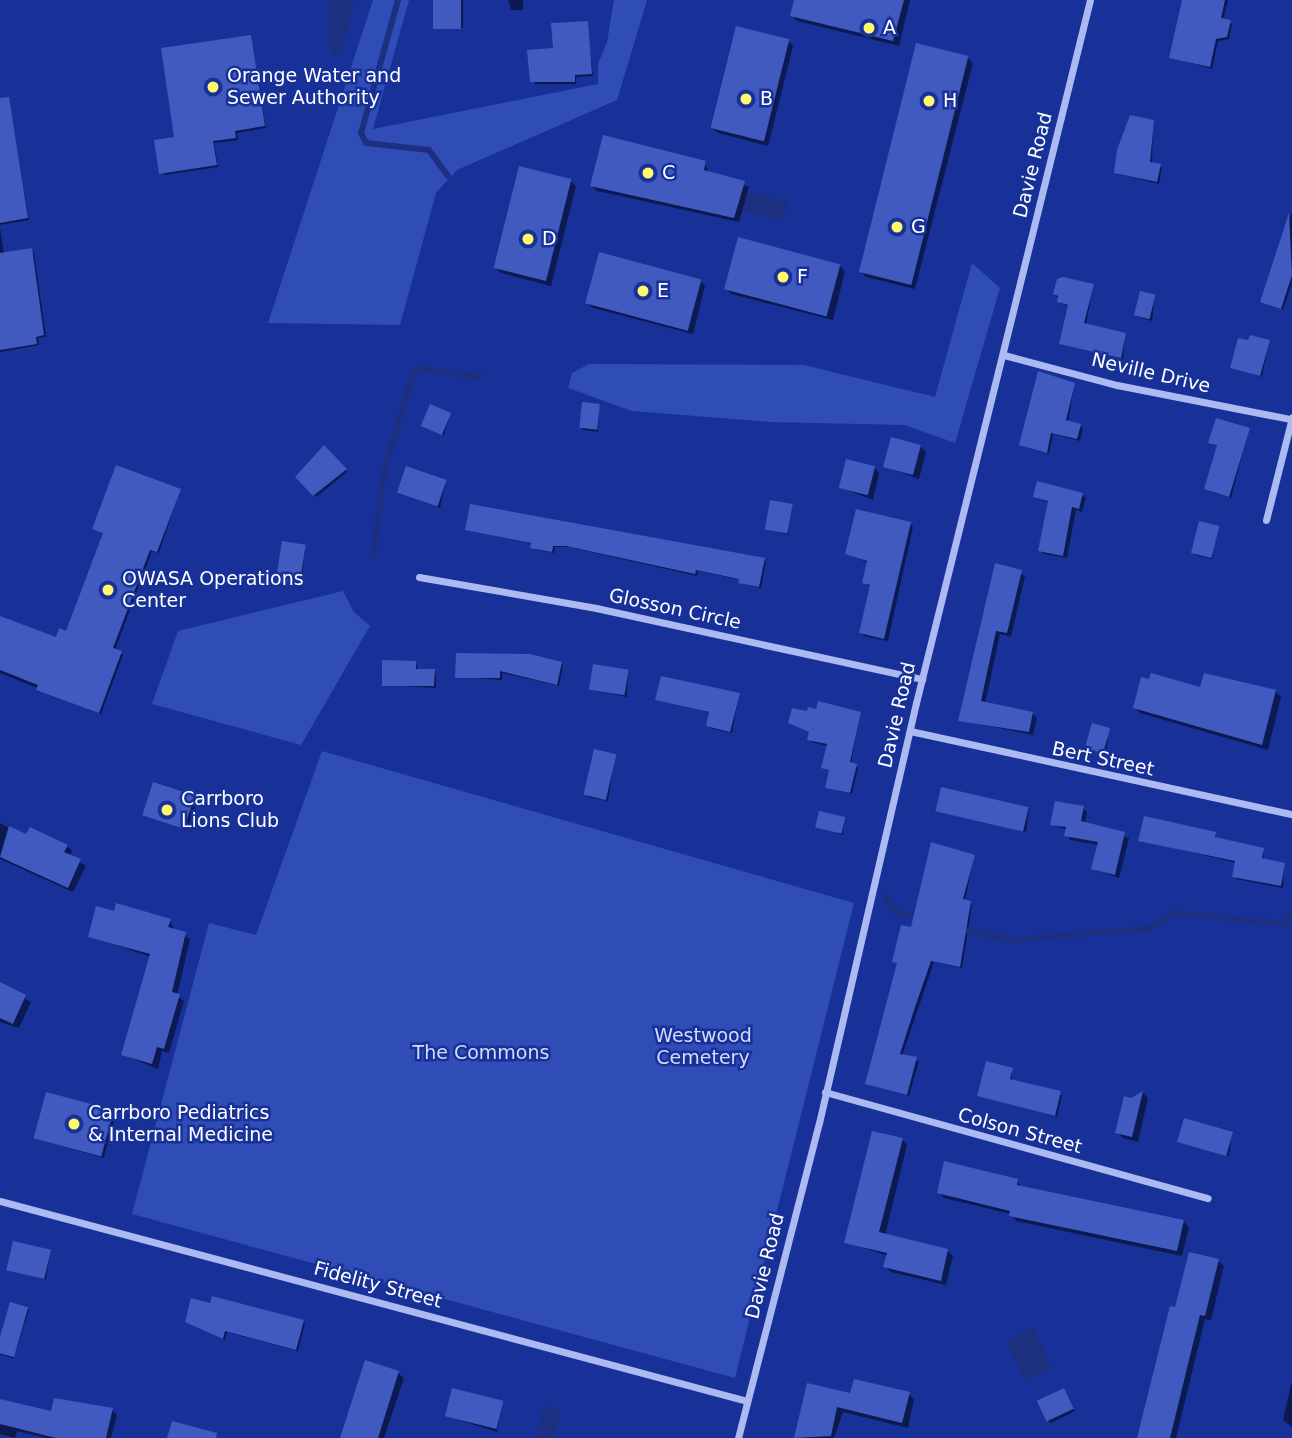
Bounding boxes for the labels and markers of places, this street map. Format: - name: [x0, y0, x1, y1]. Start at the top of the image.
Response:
- place label: A: [883, 17, 896, 39]
- marker: A: [861, 20, 877, 36]
- place label: Orange Water and Sewer Authority: [227, 65, 401, 109]
- marker: Orange Water and Sewer Authority: [205, 79, 221, 95]
- place label: B: [760, 88, 773, 110]
- place label: H: [943, 90, 957, 112]
- marker: B: [738, 91, 754, 107]
- marker: H: [921, 93, 937, 109]
- place label: C: [662, 162, 675, 184]
- marker: C: [640, 165, 656, 181]
- place label: G: [911, 216, 926, 238]
- marker: G: [889, 219, 905, 235]
- place label: D: [542, 228, 557, 250]
- marker: D: [520, 231, 536, 247]
- place label: F: [797, 266, 808, 288]
- marker: F: [775, 269, 791, 285]
- place label: E: [657, 280, 669, 302]
- marker: E: [635, 283, 651, 299]
- place label: OWASA Operations Center: [122, 568, 304, 612]
- marker: OWASA Operations Center: [100, 582, 116, 598]
- place label: Carrboro Lions Club: [181, 788, 279, 832]
- marker: Carrboro Lions Club: [159, 802, 175, 818]
- place label: Carrboro Pediatrics & Internal Medicine: [88, 1102, 273, 1146]
- marker: Carrboro Pediatrics & Internal Medicine: [66, 1116, 82, 1132]

